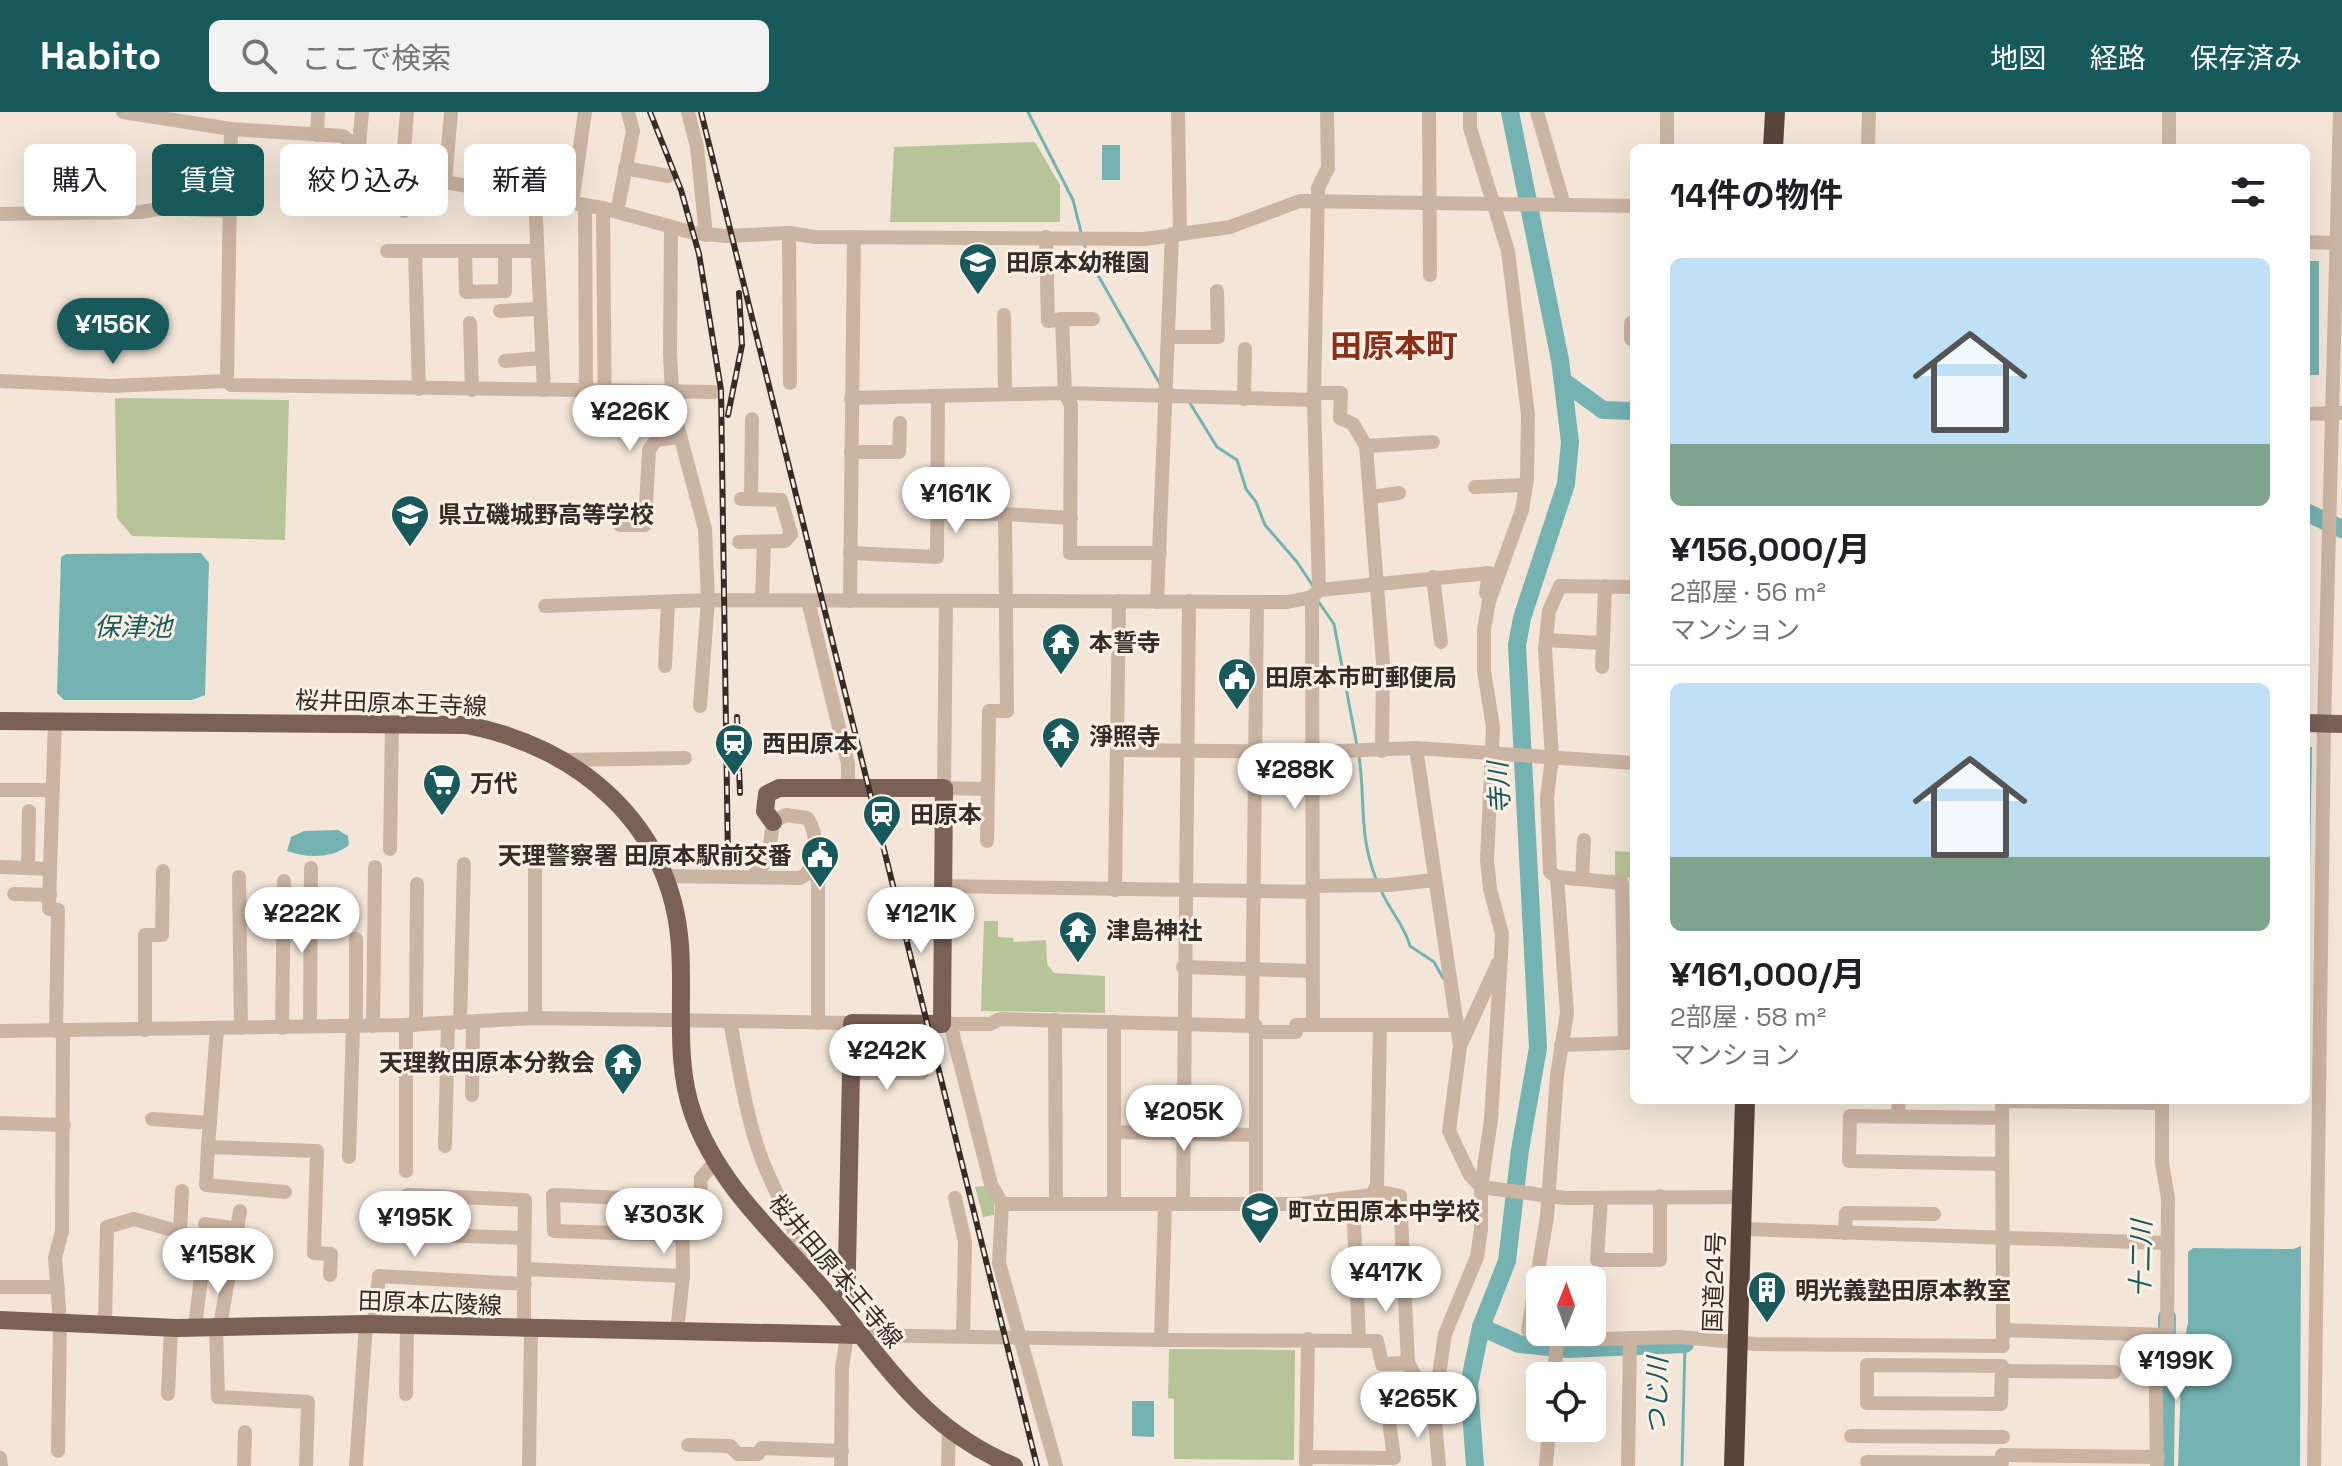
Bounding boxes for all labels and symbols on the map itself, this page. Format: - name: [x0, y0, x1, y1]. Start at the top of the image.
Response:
- school or university icon: 田原本幼稚園: [957, 241, 999, 296]
- place label: 田原本幼稚園: [1006, 247, 1150, 278]
- pin: ¥156K: [57, 298, 169, 366]
- district label: 田原本町: [1330, 326, 1458, 366]
- pin: ¥226K: [574, 385, 686, 453]
- pin: ¥161K: [900, 467, 1012, 535]
- school or university icon: 県立磯城野高等学校: [389, 493, 431, 548]
- place label: 県立磯城野高等学校: [438, 499, 654, 530]
- water label: 保津池: [94, 610, 175, 644]
- temple icon: 本誓寺: [1040, 621, 1082, 676]
- place label: 本誓寺: [1089, 627, 1161, 658]
- public building icon: 田原本市町郵便局: [1216, 656, 1258, 711]
- place label: 田原本市町郵便局: [1265, 662, 1457, 693]
- street label: 桜井田原本王寺線: [295, 684, 487, 722]
- temple icon: 淨照寺: [1040, 715, 1082, 770]
- place label: 淨照寺: [1089, 721, 1161, 752]
- station icon: 西田原本: [713, 722, 755, 777]
- place label: 西田原本: [762, 728, 858, 759]
- pin: ¥288K: [1239, 743, 1351, 811]
- water label: 寺川: [1481, 758, 1517, 815]
- supermarket icon: 万代: [421, 762, 463, 817]
- place label: 万代: [470, 768, 518, 799]
- station icon: 田原本: [861, 793, 903, 848]
- place label: 田原本: [910, 799, 982, 830]
- public building icon: 天理警察署 田原本駅前交番: [799, 834, 841, 889]
- place label: 天理警察署 田原本駅前交番: [498, 840, 792, 871]
- pin: ¥222K: [246, 887, 358, 955]
- pin: ¥121K: [865, 887, 977, 955]
- temple icon: 津島神社: [1057, 909, 1099, 964]
- place label: 津島神社: [1106, 915, 1202, 946]
- pin: ¥242K: [831, 1024, 943, 1092]
- temple icon: 天理教田原本分教会: [602, 1041, 644, 1096]
- place label: 天理教田原本分教会: [379, 1047, 595, 1078]
- pin: ¥205K: [1128, 1085, 1240, 1153]
- street label: 桜井田原本王寺線: [762, 1187, 910, 1355]
- pin: ¥303K: [608, 1188, 720, 1256]
- school or university icon: 町立田原本中学校: [1239, 1190, 1281, 1245]
- pin: ¥195K: [359, 1191, 471, 1259]
- place label: 町立田原本中学校: [1288, 1196, 1480, 1227]
- water label: 十二川: [2123, 1217, 2159, 1298]
- pin: ¥158K: [162, 1228, 274, 1296]
- street label: 国道24号: [1697, 1231, 1731, 1333]
- pin: ¥417K: [1330, 1246, 1442, 1314]
- north arrow: [1526, 1266, 1606, 1346]
- building icon: 明光義塾田原本教室: [1746, 1269, 1788, 1324]
- place label: 明光義塾田原本教室: [1795, 1275, 2011, 1306]
- street label: 田原本広陵線: [358, 1285, 502, 1321]
- pin: ¥199K: [2120, 1334, 2232, 1402]
- water label: つじ川: [1639, 1354, 1675, 1435]
- pin: ¥265K: [1362, 1372, 1474, 1440]

